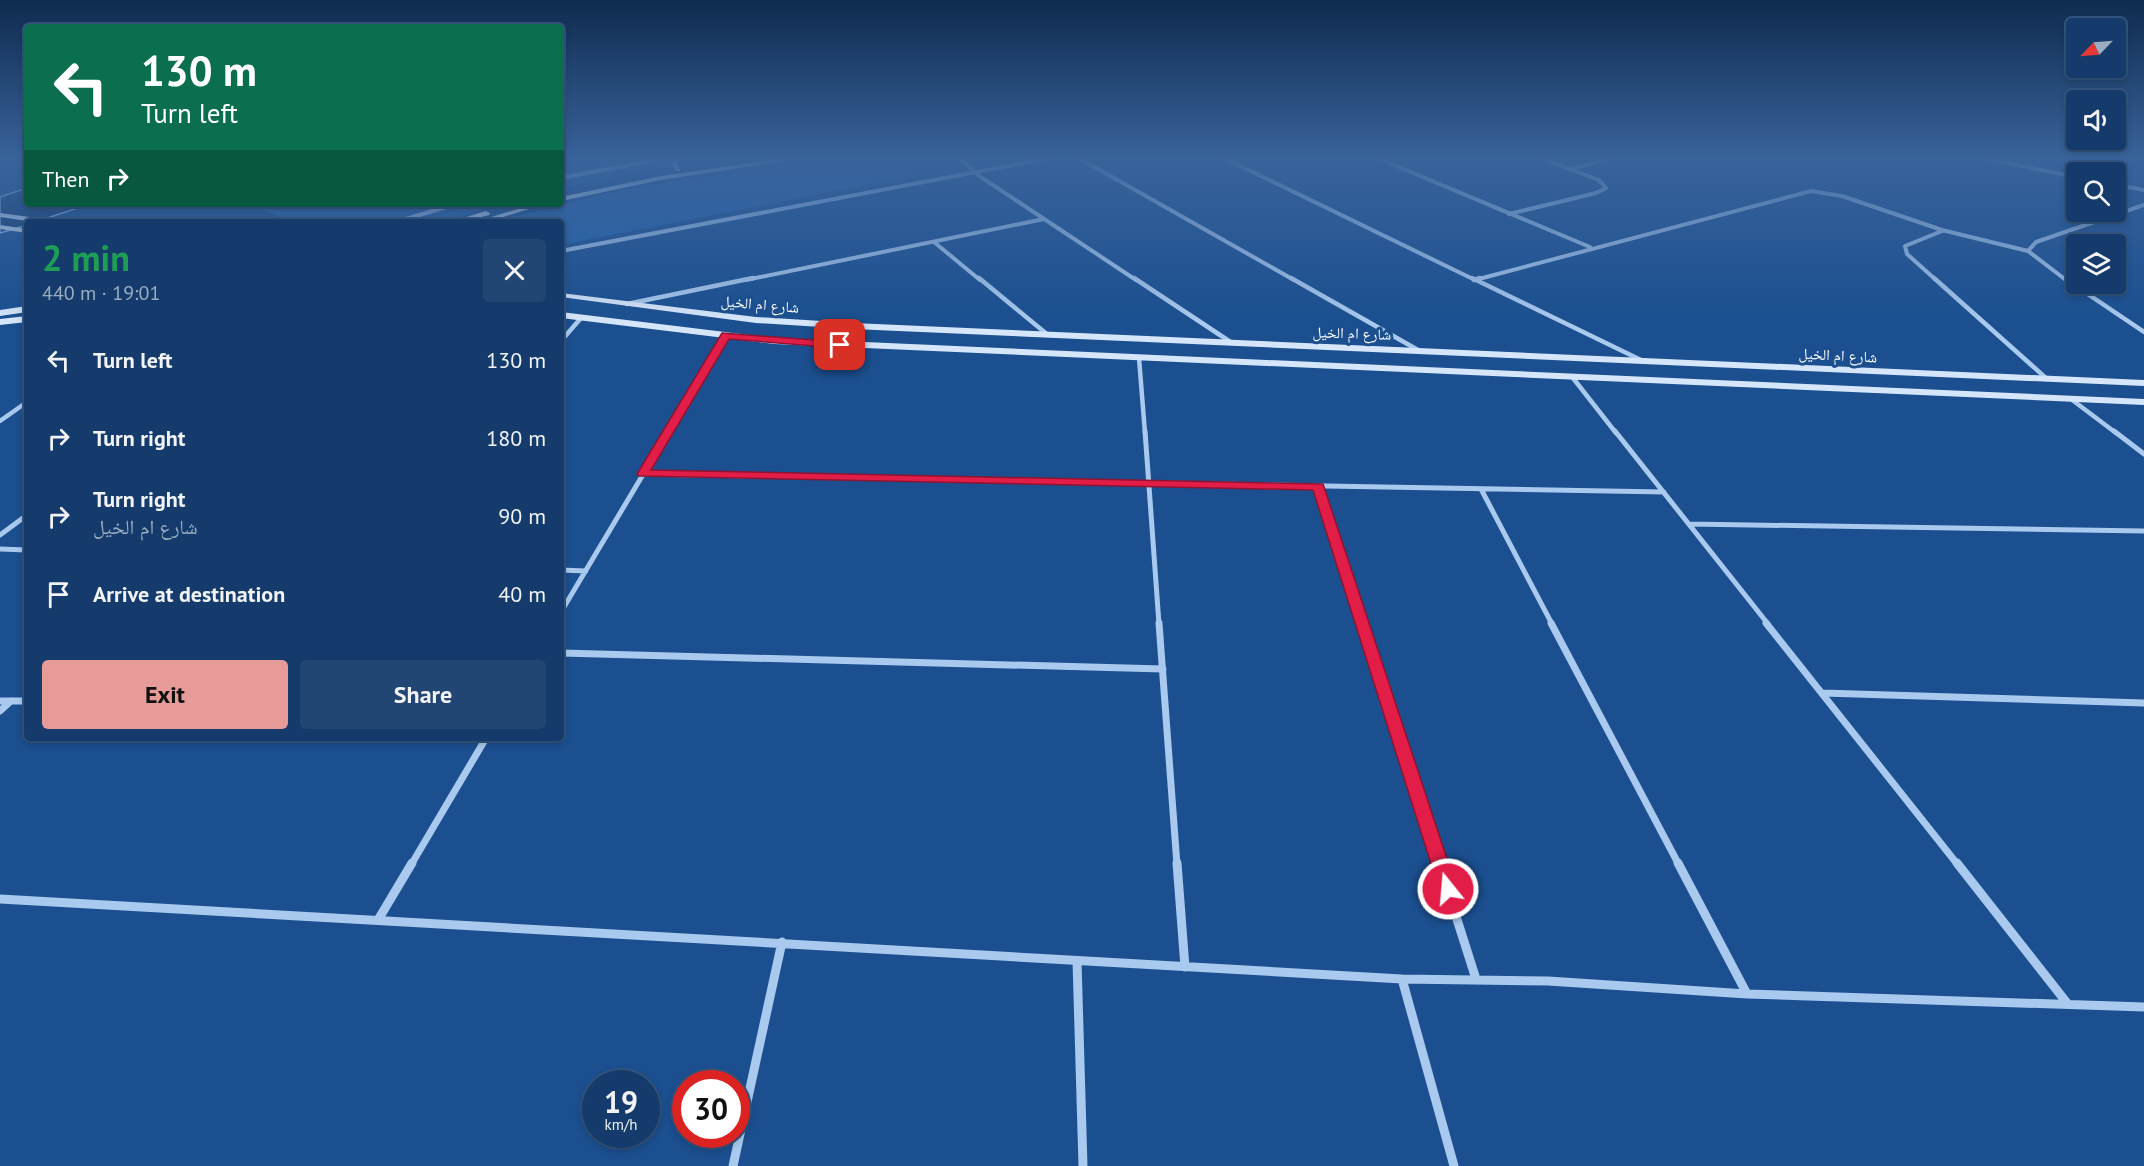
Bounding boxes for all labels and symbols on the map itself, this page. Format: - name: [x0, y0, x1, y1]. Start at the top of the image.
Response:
- north arrow: [2066, 18, 2126, 78]
- street label: شارع ام الخيل: [720, 291, 800, 318]
- pin: [814, 319, 865, 370]
- street label: شارع ام الخيل: [1312, 322, 1392, 345]
- street label: شارع ام الخيل: [1798, 343, 1878, 368]
- position arrow: [1416, 857, 1480, 921]
- speed limit sign: 30: [672, 1070, 750, 1148]

